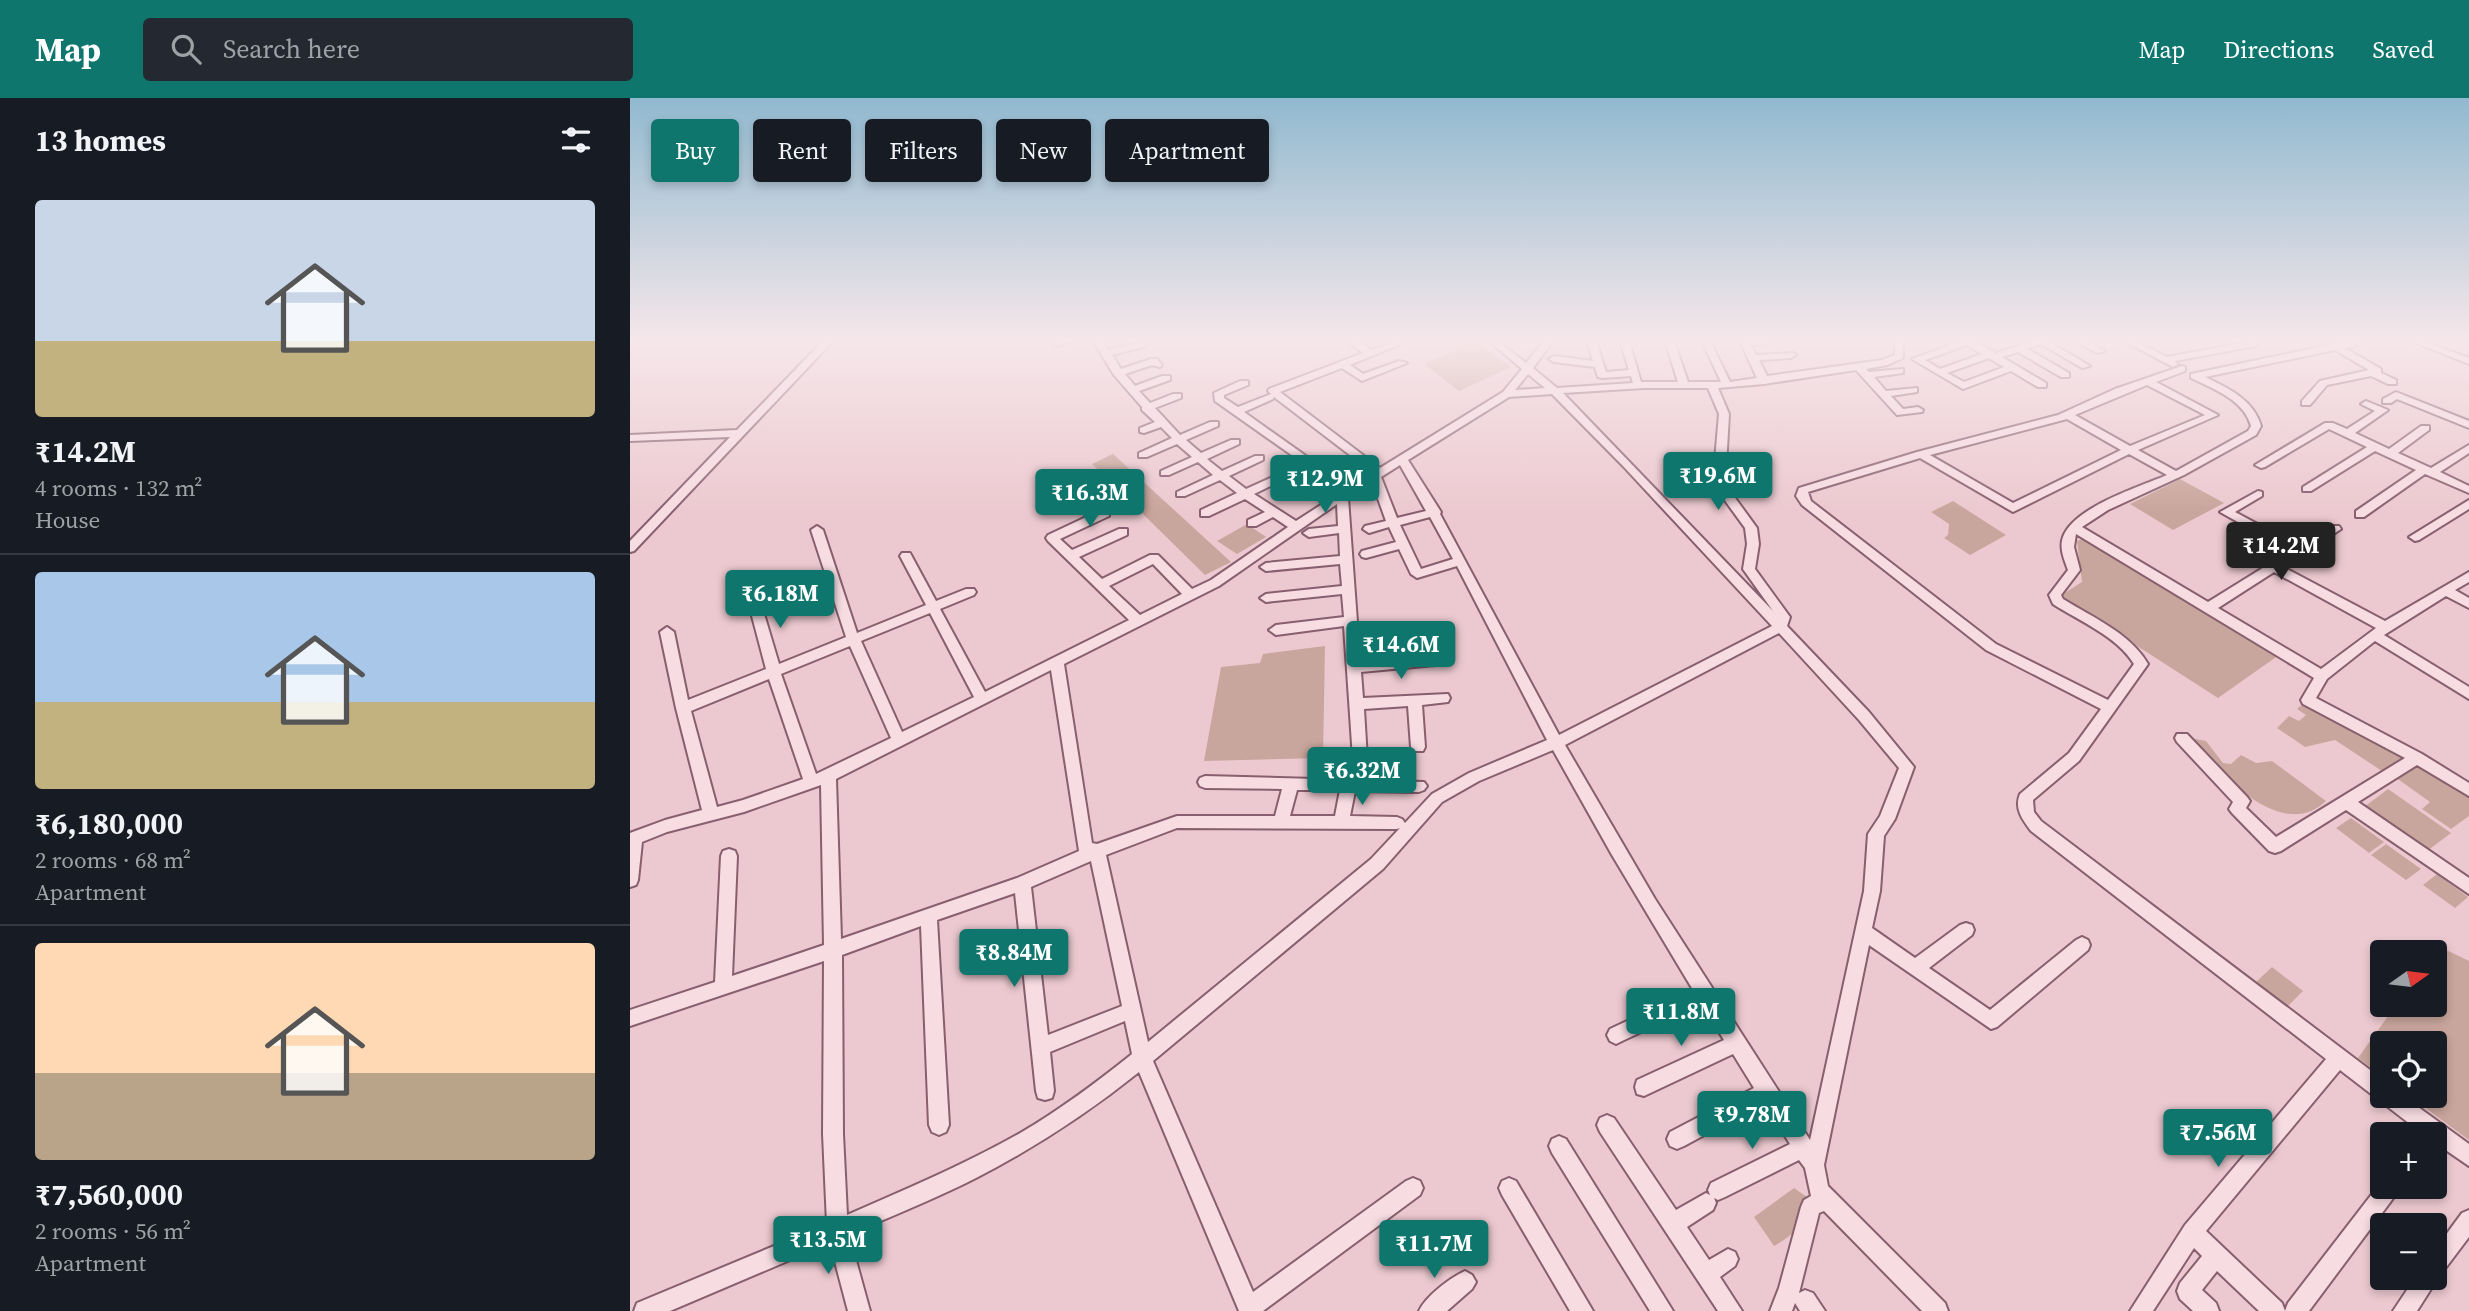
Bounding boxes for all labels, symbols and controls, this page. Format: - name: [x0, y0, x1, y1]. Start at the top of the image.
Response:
- search box: [143, 18, 633, 81]
- text: Map: [35, 27, 101, 72]
- icon: search: [167, 30, 205, 68]
- text: Search here: [223, 31, 360, 67]
- text: Map: [2138, 33, 2185, 66]
- text: Directions: [2223, 33, 2334, 66]
- text: Saved: [2372, 33, 2434, 66]
- chip: Buy: [651, 119, 739, 182]
- chip: Rent: [753, 119, 851, 182]
- chip: Filters: [865, 119, 982, 182]
- chip: New: [996, 119, 1091, 182]
- chip: Apartment: [1105, 119, 1269, 182]
- text: 13 homes: [35, 120, 166, 161]
- icon: filters: [557, 121, 595, 159]
- icon: home: [252, 245, 378, 371]
- text: ₹14.2M: [35, 431, 136, 472]
- pin: ₹19.6M: [1661, 452, 1775, 512]
- pin: ₹12.9M: [1268, 456, 1382, 515]
- text: ₹19.6M: [1679, 459, 1757, 491]
- text: ₹12.9M: [1286, 462, 1364, 494]
- pin: ₹16.3M: [1033, 470, 1147, 529]
- text: 4 rooms · 132 m²: [35, 472, 202, 504]
- text: ₹16.3M: [1051, 476, 1129, 508]
- text: House: [35, 504, 100, 536]
- pin: ₹14.2M: [2224, 522, 2338, 582]
- text: ₹14.2M: [2242, 529, 2320, 561]
- pin: ₹6.18M: [723, 570, 837, 630]
- text: ₹6.18M: [741, 577, 819, 609]
- icon: home: [252, 617, 378, 743]
- pin: ₹14.6M: [1344, 622, 1458, 681]
- text: ₹14.6M: [1362, 628, 1440, 660]
- pin: ₹6.32M: [1305, 748, 1419, 807]
- text: ₹6.32M: [1323, 754, 1401, 786]
- text: ₹6,180,000: [35, 803, 183, 844]
- text: 2 rooms · 68 m²: [35, 844, 191, 876]
- text: Apartment: [35, 876, 146, 908]
- pin: ₹8.84M: [957, 930, 1071, 989]
- text: ₹8.84M: [975, 936, 1053, 968]
- north arrow: [2370, 940, 2446, 1017]
- map controls: [2370, 940, 2447, 1290]
- icon: home: [252, 988, 378, 1114]
- pin: ₹11.8M: [1624, 988, 1738, 1048]
- text: ₹11.8M: [1642, 995, 1720, 1027]
- button: locate: [2370, 1031, 2447, 1108]
- pin: ₹9.78M: [1695, 1091, 1809, 1151]
- text: ₹9.78M: [1713, 1098, 1791, 1130]
- pin: ₹7.56M: [2161, 1110, 2275, 1169]
- text: ₹7.56M: [2179, 1116, 2257, 1148]
- button: +: [2370, 1122, 2447, 1199]
- text: ₹7,560,000: [35, 1174, 183, 1215]
- button: −: [2370, 1213, 2447, 1290]
- text: 2 rooms · 56 m²: [35, 1215, 191, 1247]
- pin: ₹13.5M: [771, 1216, 885, 1276]
- pin: ₹11.7M: [1377, 1220, 1491, 1280]
- text: ₹13.5M: [789, 1223, 867, 1255]
- text: ₹11.7M: [1395, 1227, 1473, 1259]
- text: Apartment: [35, 1247, 146, 1279]

